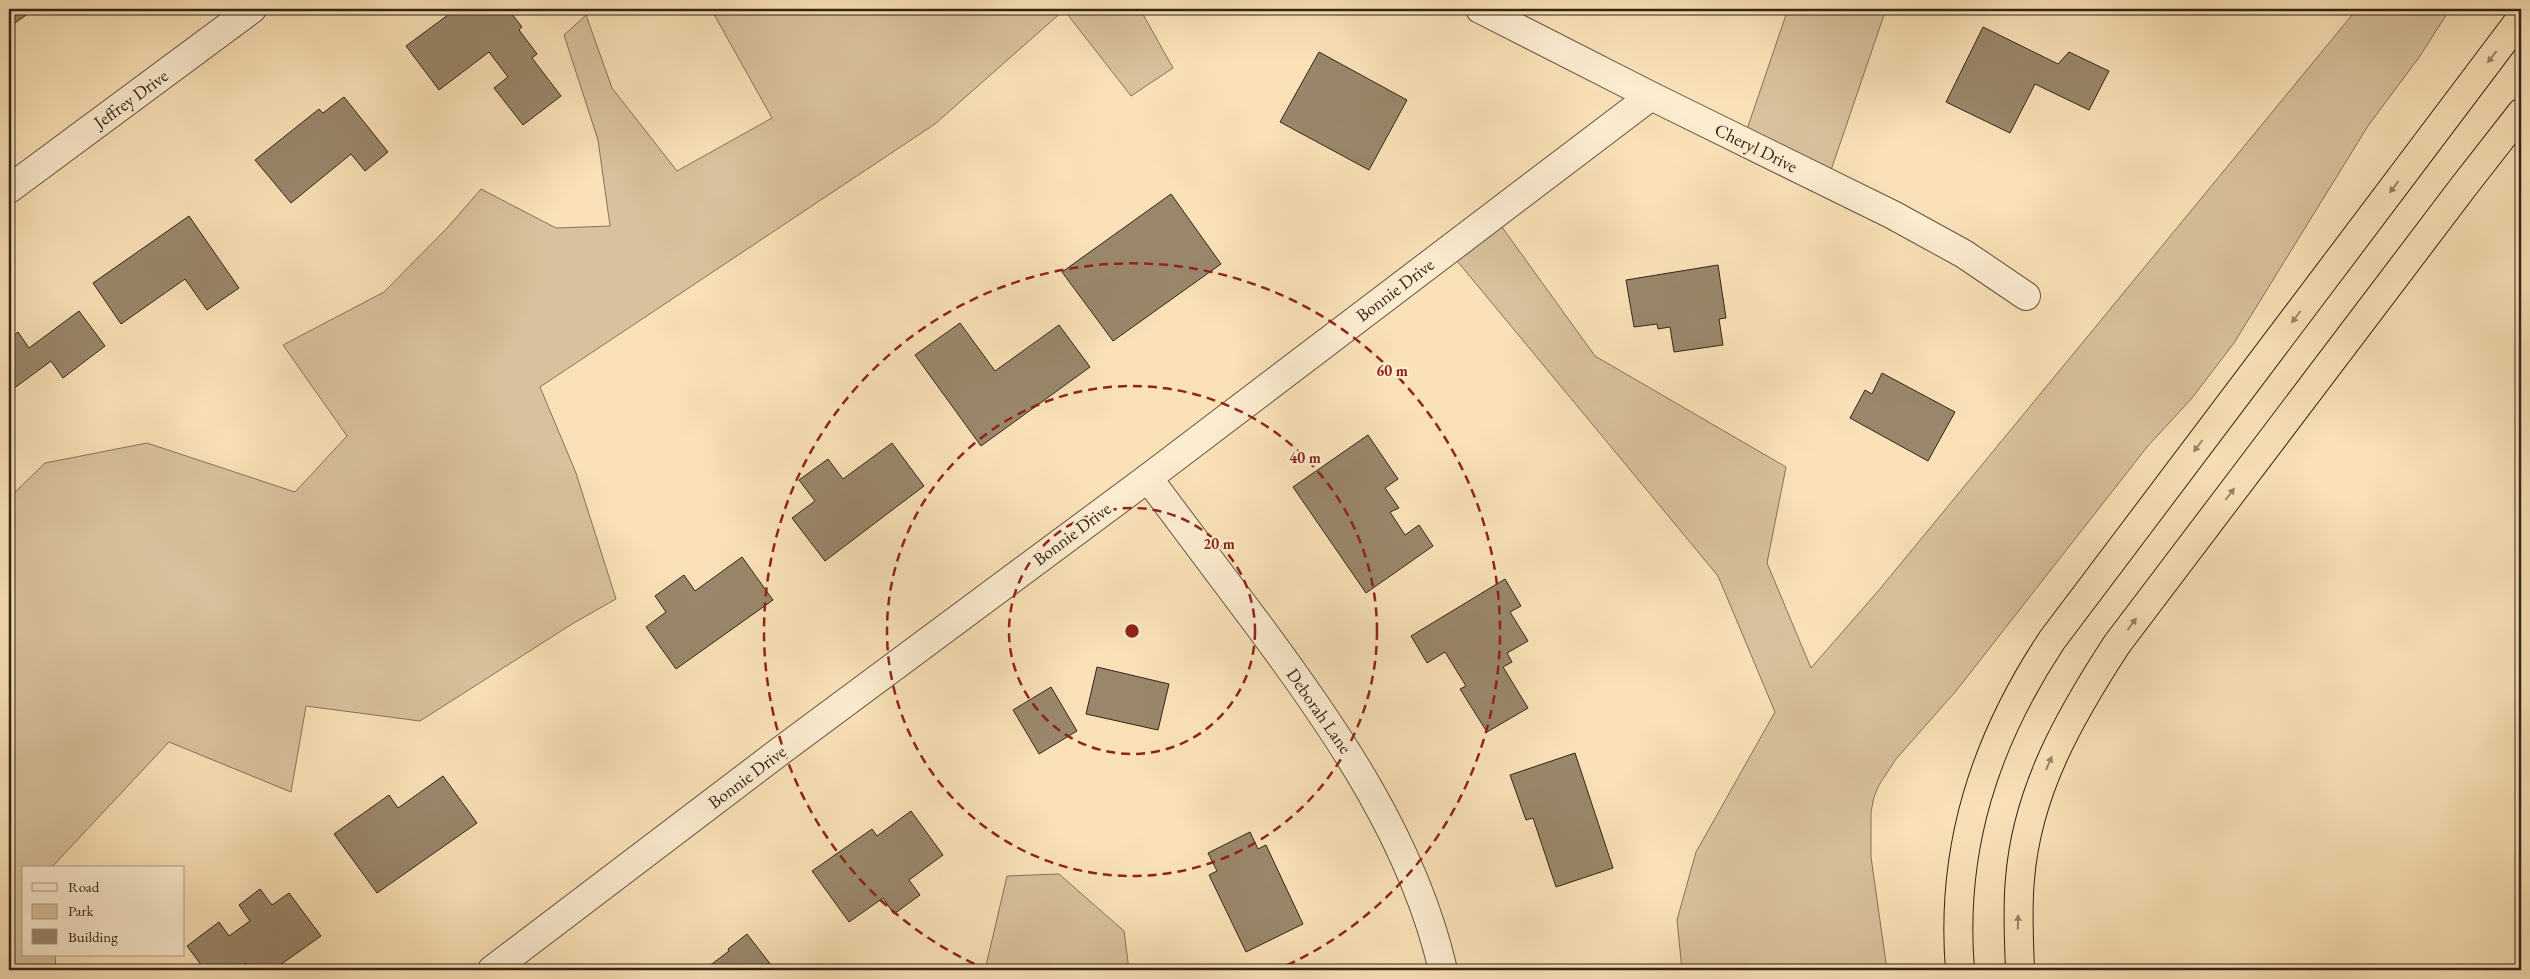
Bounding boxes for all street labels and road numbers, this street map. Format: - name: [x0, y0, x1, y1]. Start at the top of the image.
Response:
- street label: Jeffrey Drive: [87, 64, 172, 134]
- street label: Cheryl Drive: [1711, 118, 1801, 177]
- street label: Bonnie Drive: [1351, 253, 1438, 326]
- street label: Bonnie Drive: [1028, 497, 1115, 570]
- street label: Deborah Lane: [1282, 664, 1357, 758]
- street label: Bonnie Drive: [703, 740, 790, 813]

